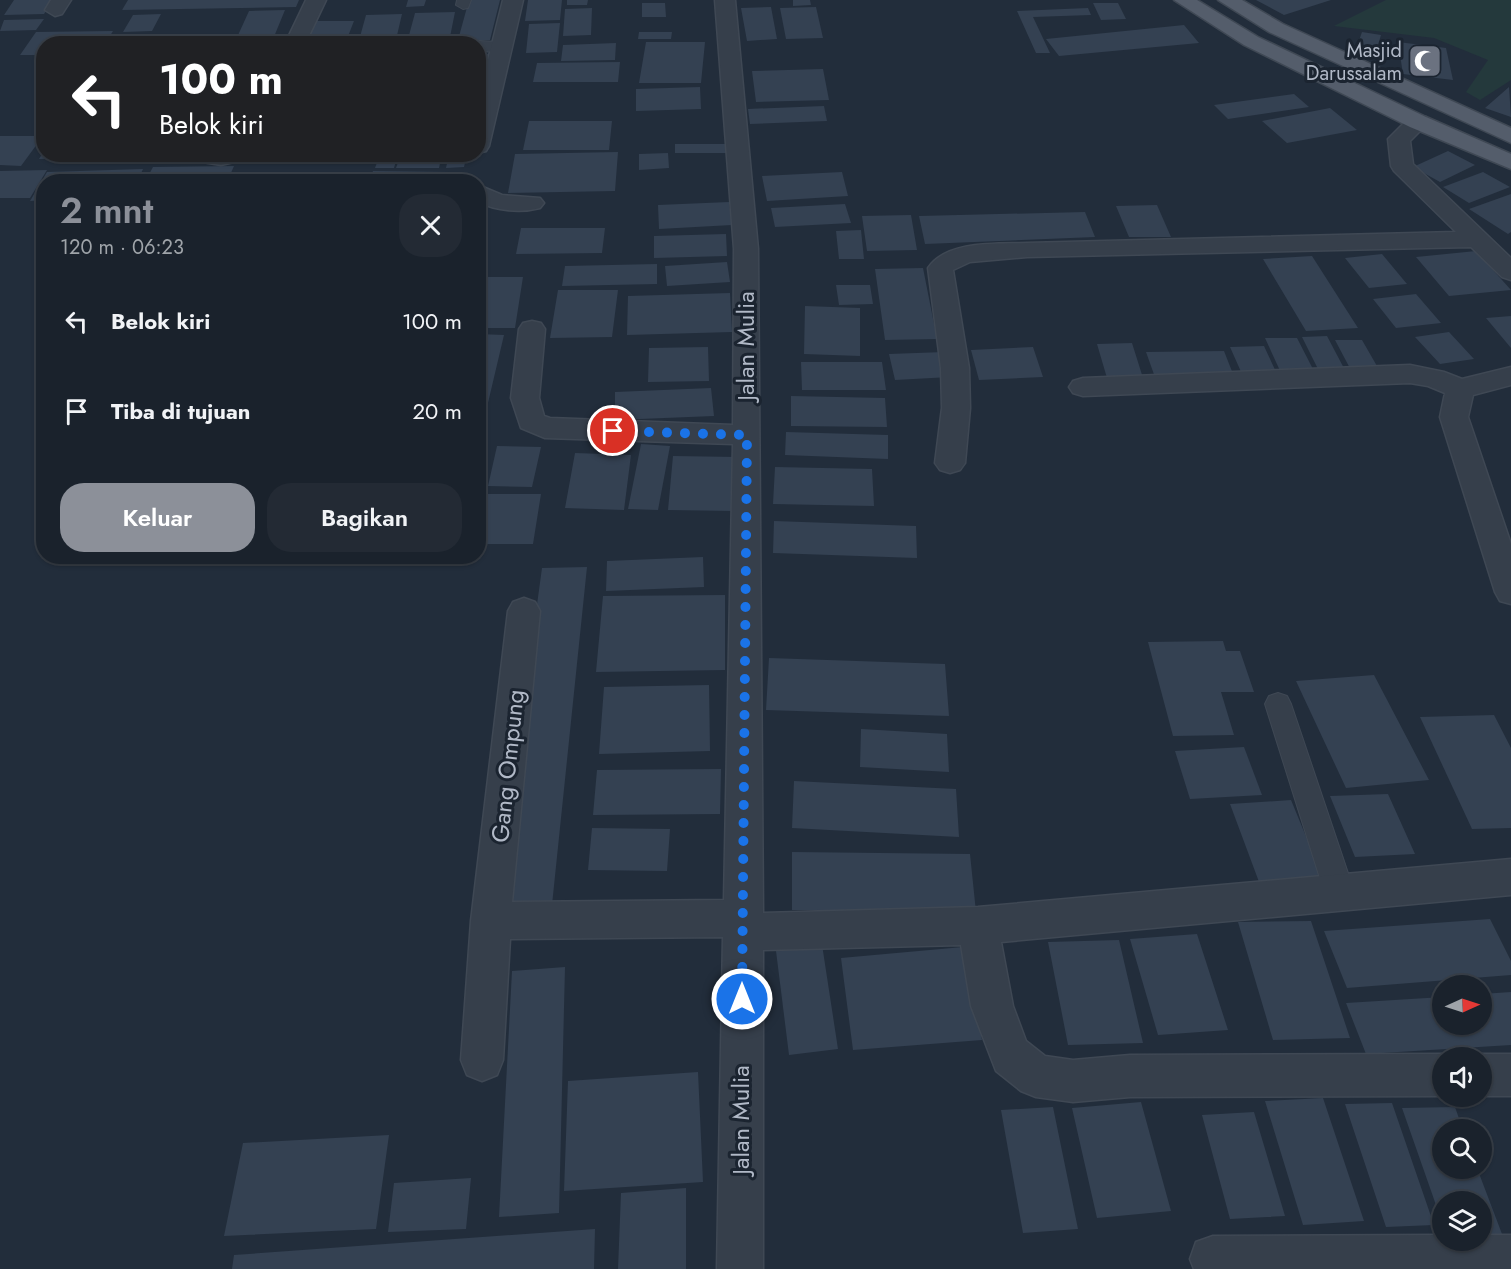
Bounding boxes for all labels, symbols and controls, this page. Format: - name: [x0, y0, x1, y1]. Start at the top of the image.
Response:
- place label: Masjid Darussalam: [1306, 36, 1402, 88]
- mosque icon: Masjid Darussalam: [1407, 43, 1443, 79]
- text: 100 m: [159, 49, 283, 110]
- icon: left: [60, 60, 138, 138]
- text: Belok kiri: [159, 105, 264, 144]
- text: 2 mnt: [60, 184, 153, 236]
- button: close: [399, 194, 462, 257]
- text: 120 m · 06:23: [60, 233, 184, 262]
- street label: Jalan Mulia: [728, 291, 763, 404]
- icon: left: [60, 305, 93, 338]
- text: Belok kiri: [111, 305, 210, 337]
- text: 100 m: [402, 305, 462, 337]
- icon: arrive: [60, 395, 93, 428]
- text: Tiba di tujuan: [111, 395, 250, 427]
- text: 20 m: [413, 395, 462, 427]
- pin: [587, 405, 638, 456]
- icon: arrive: [596, 414, 629, 447]
- button: Keluar: [60, 483, 255, 552]
- button: Bagikan: [267, 483, 462, 552]
- street label: Gang Ompung: [482, 688, 533, 844]
- position arrow: [710, 967, 774, 1031]
- north arrow: [1432, 975, 1492, 1035]
- map controls: [1432, 975, 1492, 1251]
- button: sound: [1432, 1047, 1492, 1107]
- street label: Jalan Mulia: [723, 1065, 758, 1178]
- button: search: [1432, 1119, 1492, 1179]
- button: layers: [1432, 1191, 1492, 1251]

